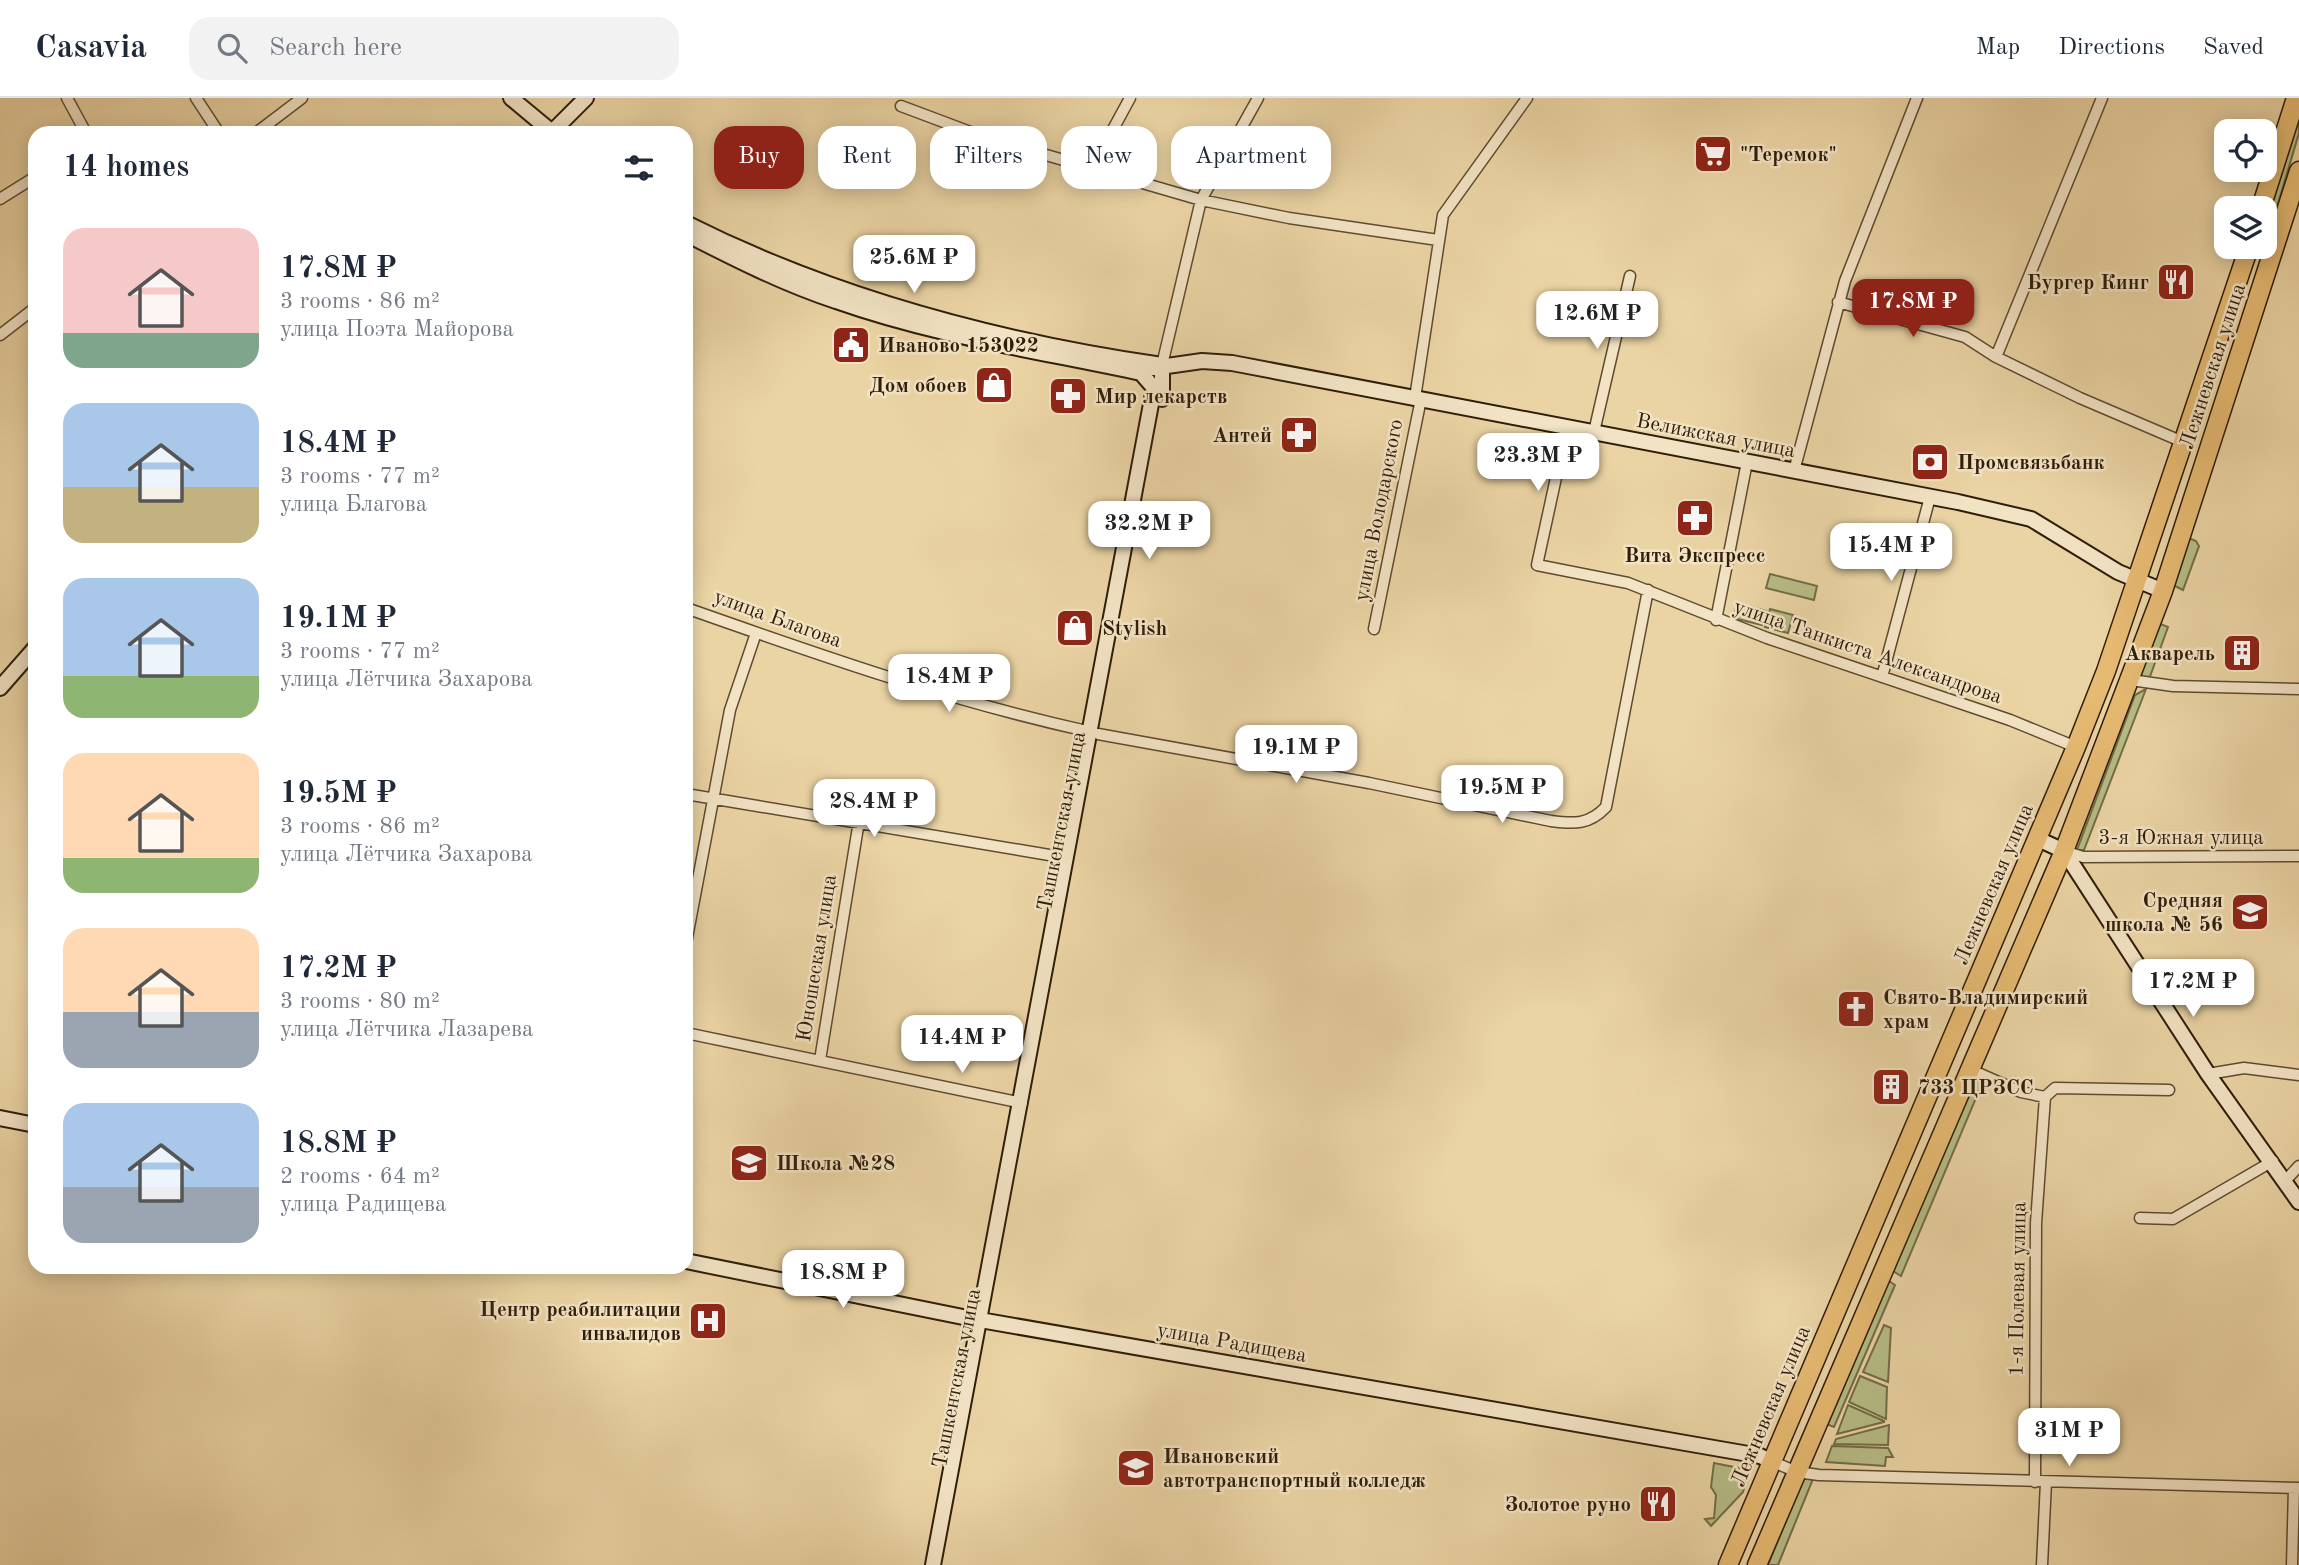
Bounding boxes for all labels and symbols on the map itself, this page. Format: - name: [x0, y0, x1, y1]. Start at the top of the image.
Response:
- supermarket icon: "Теремок": [1692, 133, 1734, 175]
- place label: "Теремок": [1740, 145, 1837, 166]
- pin: 25.6M ₽: [849, 236, 979, 295]
- restaurant icon: Бургер Кинг: [2155, 261, 2197, 303]
- place label: Бургер Кинг: [2027, 273, 2149, 294]
- pin: 17.8M ₽: [1848, 280, 1978, 339]
- street label: Лежневская улица: [2177, 281, 2250, 452]
- pin: 12.6M ₽: [1532, 292, 1662, 351]
- public building icon: Иваново 153022: [830, 324, 872, 366]
- place label: Иваново 153022: [878, 336, 1039, 357]
- shop icon: Дом обоев: [973, 364, 1015, 406]
- pharmacy icon: Мир лекарств: [1047, 375, 1089, 417]
- place label: Дом обоев: [869, 376, 967, 397]
- place label: Мир лекарств: [1095, 387, 1228, 408]
- street label: Велижская улица: [1634, 411, 1797, 462]
- pharmacy icon: Антей: [1278, 414, 1320, 456]
- street label: улица Володарского: [1352, 417, 1407, 603]
- place label: Антей: [1212, 426, 1272, 447]
- pin: 23.3M ₽: [1473, 434, 1603, 493]
- bank icon: Промсвязьбанк: [1909, 441, 1951, 483]
- place label: Промсвязьбанк: [1957, 453, 2105, 474]
- pharmacy icon: Вита Экспресс: [1674, 497, 1716, 539]
- pin: 32.2M ₽: [1084, 502, 1214, 561]
- pin: 15.4M ₽: [1826, 524, 1956, 583]
- place label: Вита Экспресс: [1624, 546, 1766, 567]
- street label: улица Благова: [711, 587, 844, 652]
- street label: улица Танкиста Александрова: [1731, 597, 2004, 708]
- shop icon: Stylish: [1054, 607, 1096, 649]
- place label: Stylish: [1102, 619, 1167, 640]
- building icon: Акварель: [2221, 632, 2263, 674]
- place label: Акварель: [2124, 644, 2215, 665]
- pin: 18.4M ₽: [884, 654, 1014, 714]
- pin: 19.1M ₽: [1231, 726, 1361, 785]
- street label: Ташкентская улица: [1035, 730, 1090, 913]
- pin: 19.5M ₽: [1437, 766, 1567, 825]
- pin: 28.4M ₽: [809, 780, 939, 839]
- street label: Лежневская улица: [1951, 801, 2038, 968]
- street label: 3-я Южная улица: [2098, 828, 2264, 849]
- street label: Юношеская улица: [794, 873, 841, 1043]
- place label: Средняя школа № 56: [2105, 891, 2223, 936]
- school or university icon: Средняя школа № 56: [2229, 891, 2271, 933]
- pin: 17.2M ₽: [2128, 960, 2258, 1019]
- church icon: Свято-Владимирский храм: [1835, 988, 1877, 1030]
- place label: Свято-Владимирский храм: [1883, 988, 2088, 1033]
- pin: 14.4M ₽: [897, 1016, 1027, 1075]
- building icon: 733 ЦРЗСС: [1870, 1066, 1912, 1108]
- place label: 733 ЦРЗСС: [1918, 1078, 2034, 1099]
- school or university icon: Школа №28: [728, 1142, 770, 1184]
- place label: Школа №28: [776, 1154, 895, 1175]
- street label: 1-я Полевая улица: [2006, 1201, 2031, 1377]
- pin: 18.8M ₽: [778, 1250, 908, 1310]
- street label: Ташкентская улица: [930, 1287, 985, 1470]
- place label: Центр реабилитации инвалидов: [480, 1300, 681, 1345]
- hospital icon: Центр реабилитации инвалидов: [687, 1300, 729, 1342]
- street label: улица Радищева: [1155, 1320, 1308, 1367]
- street label: Лежневская улица: [1728, 1323, 1815, 1490]
- pin: 31M ₽: [2020, 1408, 2118, 1468]
- school or university icon: Ивановский автотранспортный колледж: [1115, 1447, 1157, 1489]
- place label: Ивановский автотранспортный колледж: [1163, 1447, 1426, 1492]
- restaurant icon: Золотое руно: [1637, 1483, 1679, 1525]
- place label: Золотое руно: [1505, 1495, 1631, 1516]

